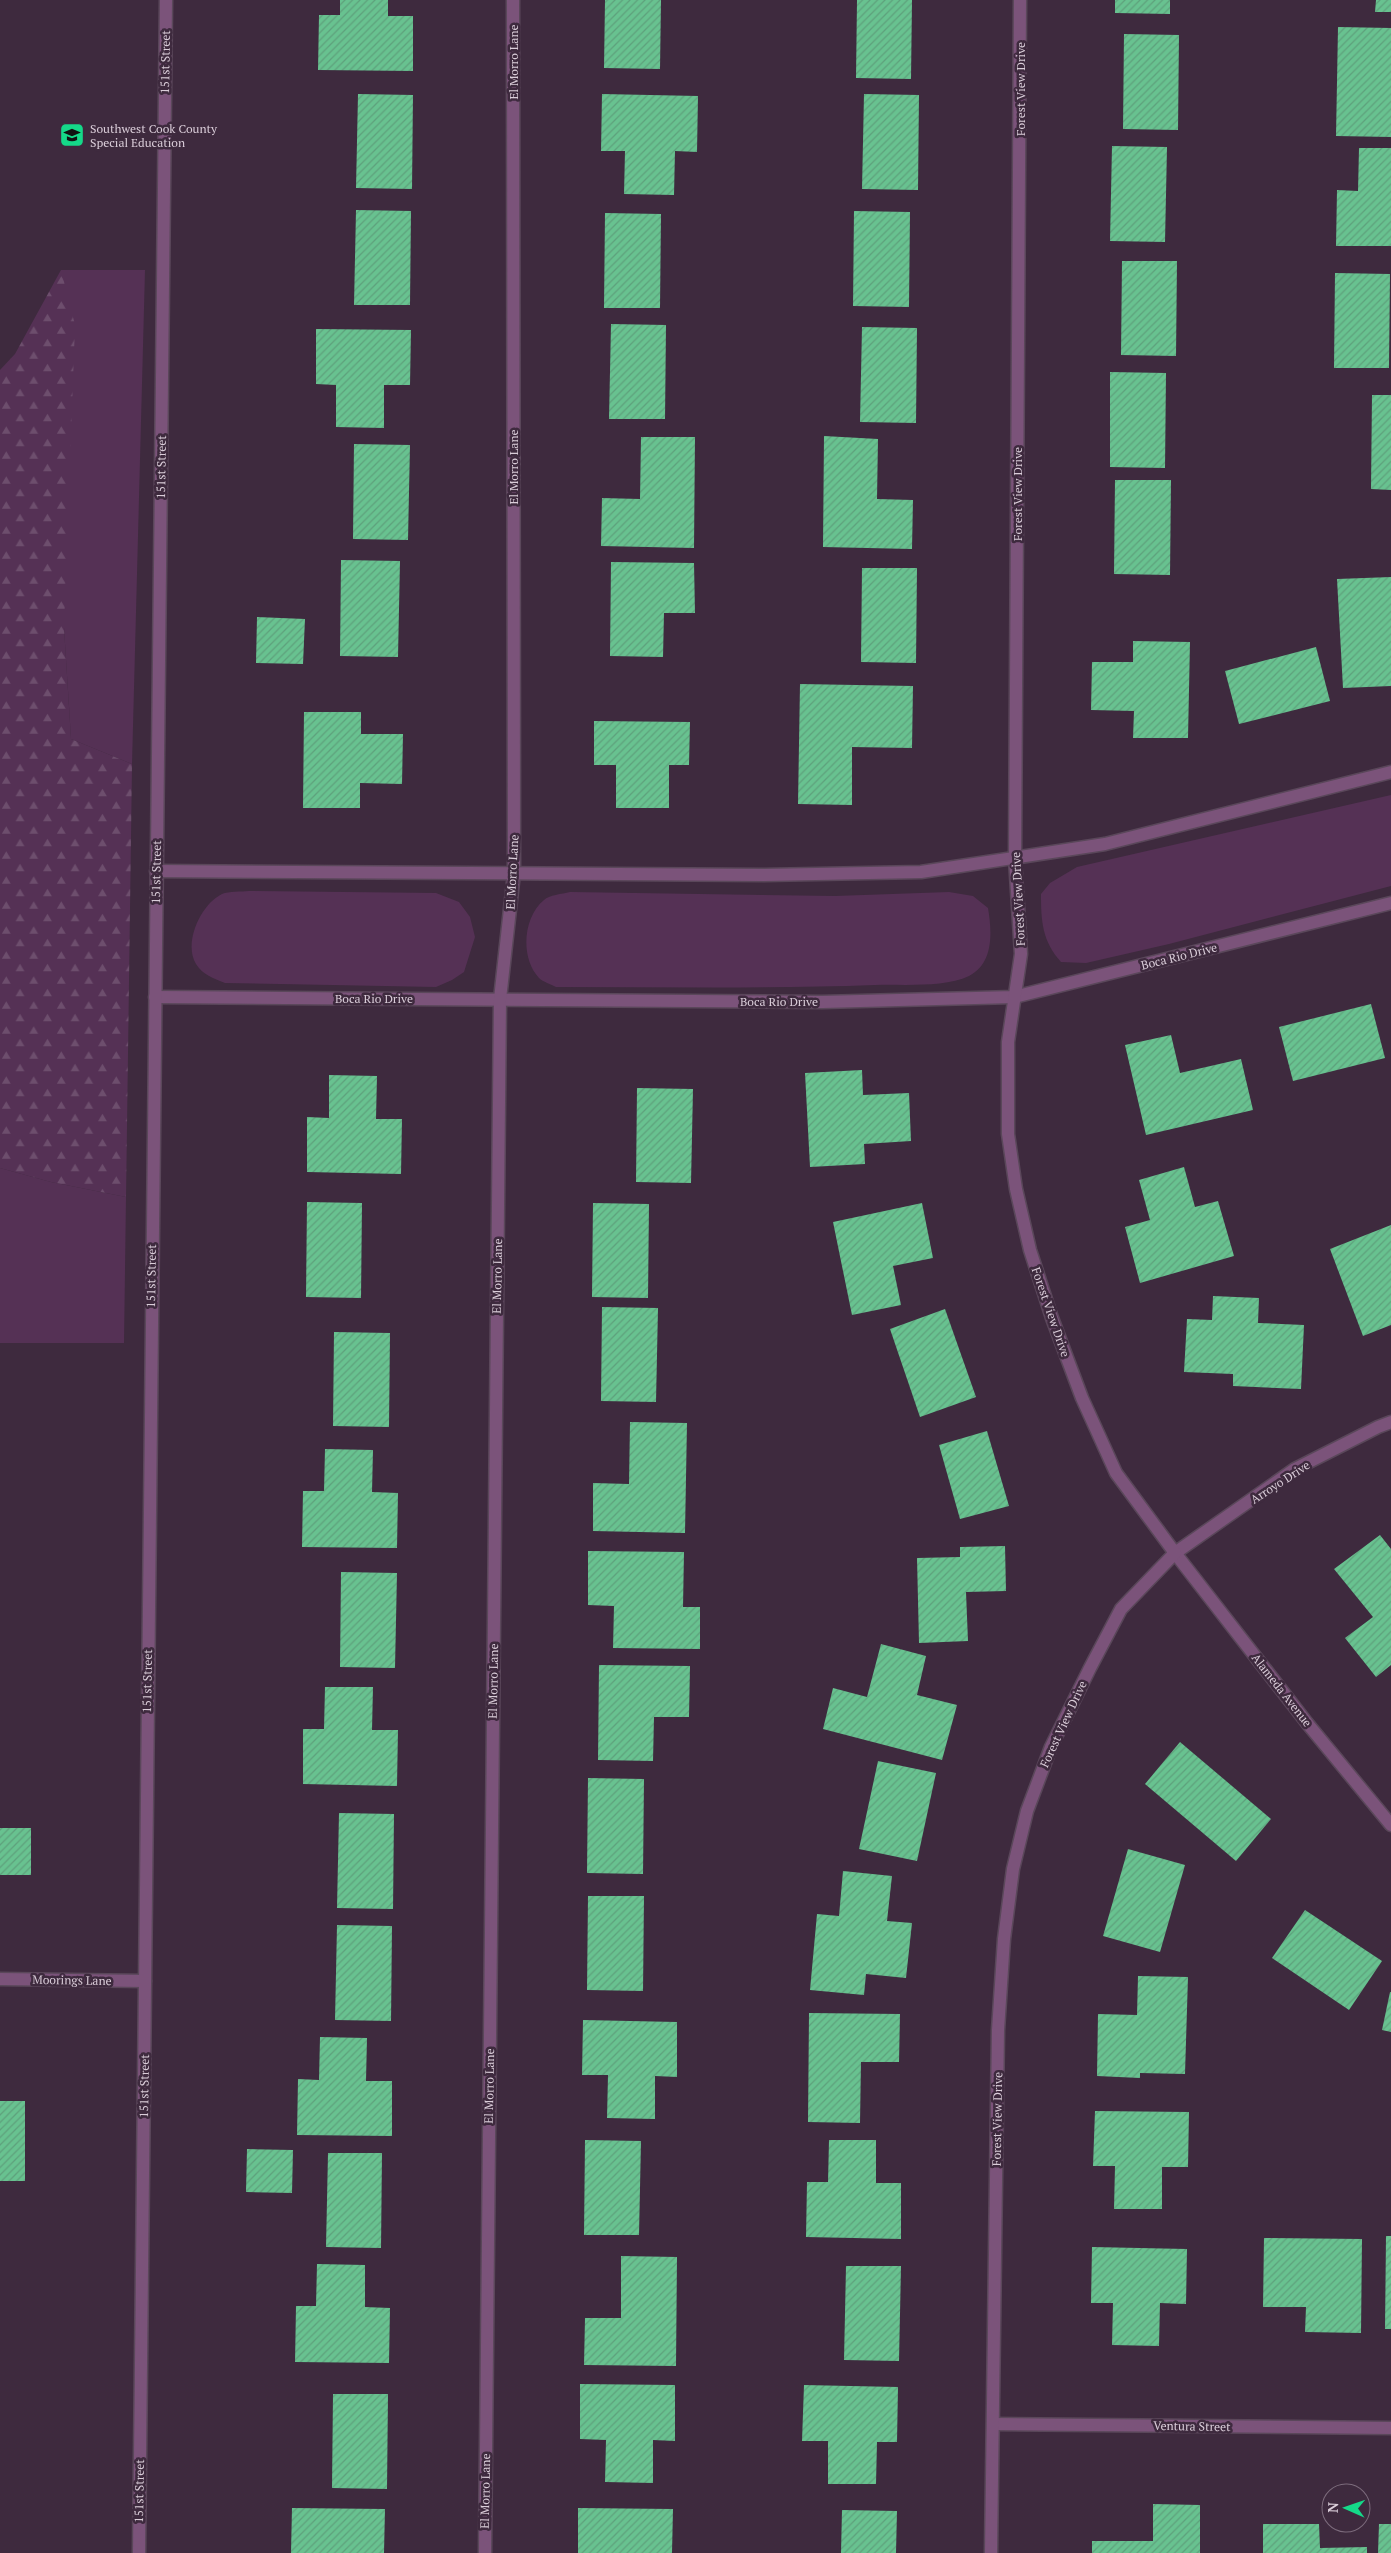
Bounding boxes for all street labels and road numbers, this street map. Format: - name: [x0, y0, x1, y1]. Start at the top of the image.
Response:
- street label: El Morro Lane: [506, 24, 521, 100]
- street label: 151st Street: [157, 29, 173, 94]
- street label: Forest View Drive: [1013, 42, 1028, 136]
- street label: El Morro Lane: [506, 429, 521, 505]
- street label: 151st Street: [153, 434, 169, 499]
- street label: Forest View Drive: [1010, 447, 1025, 541]
- street label: El Morro Lane: [503, 834, 521, 910]
- street label: 151st Street: [148, 839, 164, 904]
- street label: Forest View Drive: [1008, 852, 1028, 946]
- street label: Boca Rio Drive: [1139, 939, 1219, 973]
- street label: Boca Rio Drive: [335, 991, 413, 1006]
- street label: Boca Rio Drive: [740, 994, 818, 1009]
- street label: El Morro Lane: [489, 1238, 505, 1314]
- street label: 151st Street: [143, 1243, 159, 1308]
- street label: Forest View Drive: [1029, 1265, 1073, 1359]
- street label: Arroyo Drive: [1247, 1457, 1313, 1507]
- street label: El Morro Lane: [485, 1643, 501, 1719]
- street label: 151st Street: [139, 1648, 155, 1713]
- street label: Alameda Avenue: [1249, 1650, 1315, 1730]
- street label: Forest View Drive: [1036, 1678, 1090, 1770]
- street label: Moorings Lane: [32, 1972, 112, 1988]
- street label: El Morro Lane: [481, 2048, 497, 2124]
- street label: 151st Street: [136, 2053, 152, 2118]
- street label: Forest View Drive: [989, 2072, 1005, 2166]
- street label: Ventura Street: [1153, 2418, 1231, 2434]
- street label: El Morro Lane: [477, 2453, 493, 2529]
- street label: 151st Street: [131, 2458, 147, 2523]

